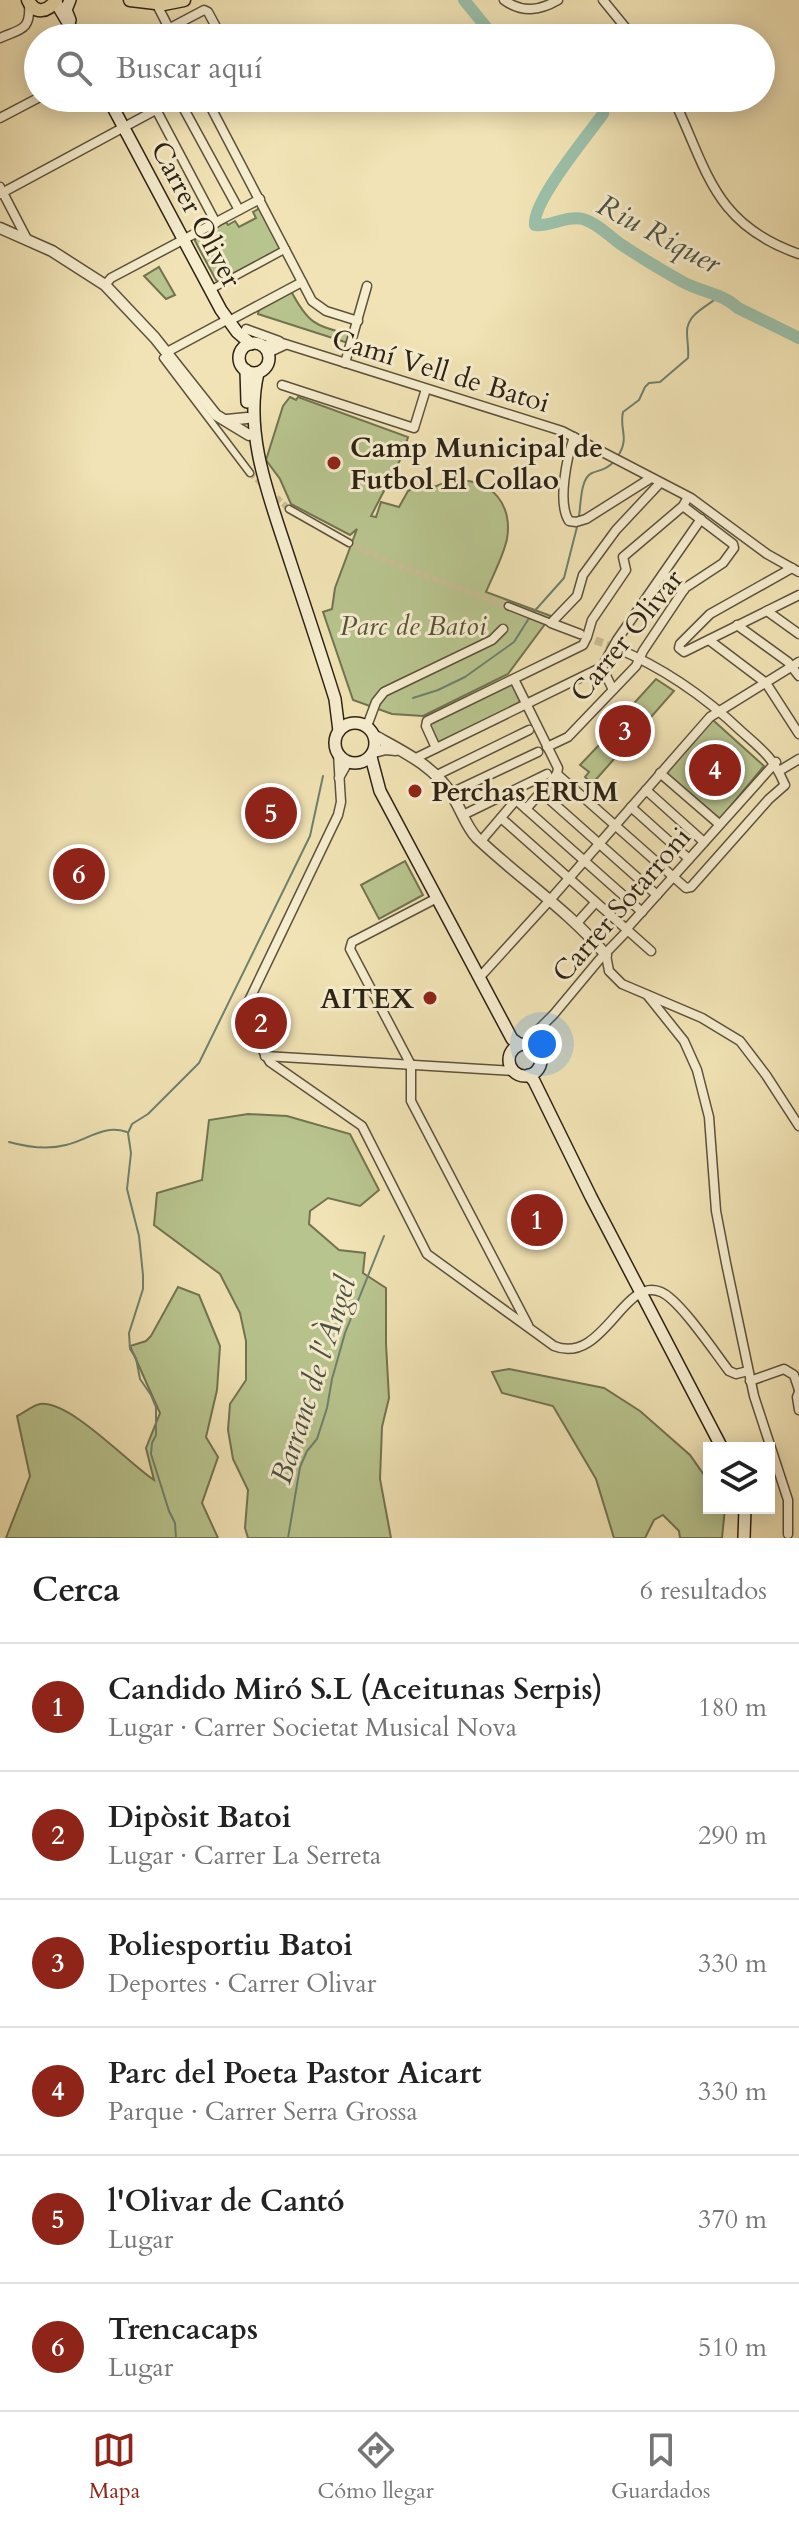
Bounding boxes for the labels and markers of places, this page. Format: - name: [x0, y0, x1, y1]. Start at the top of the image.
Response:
- place label: Camp Municipal de Futbol El Collao: [350, 429, 603, 499]
- marker: Camp Municipal de Futbol El Collao: [325, 454, 343, 472]
- pin: 3: [599, 701, 651, 761]
- pin: 4: [689, 740, 741, 800]
- place label: Perchas ERUM: [431, 773, 619, 811]
- marker: Perchas ERUM: [406, 782, 424, 800]
- pin: 5: [245, 783, 297, 843]
- pin: 6: [53, 844, 105, 904]
- place label: AITEX: [320, 980, 414, 1018]
- marker: AITEX: [421, 989, 439, 1007]
- pin: 2: [235, 993, 287, 1053]
- pin: 1: [511, 1190, 563, 1250]

